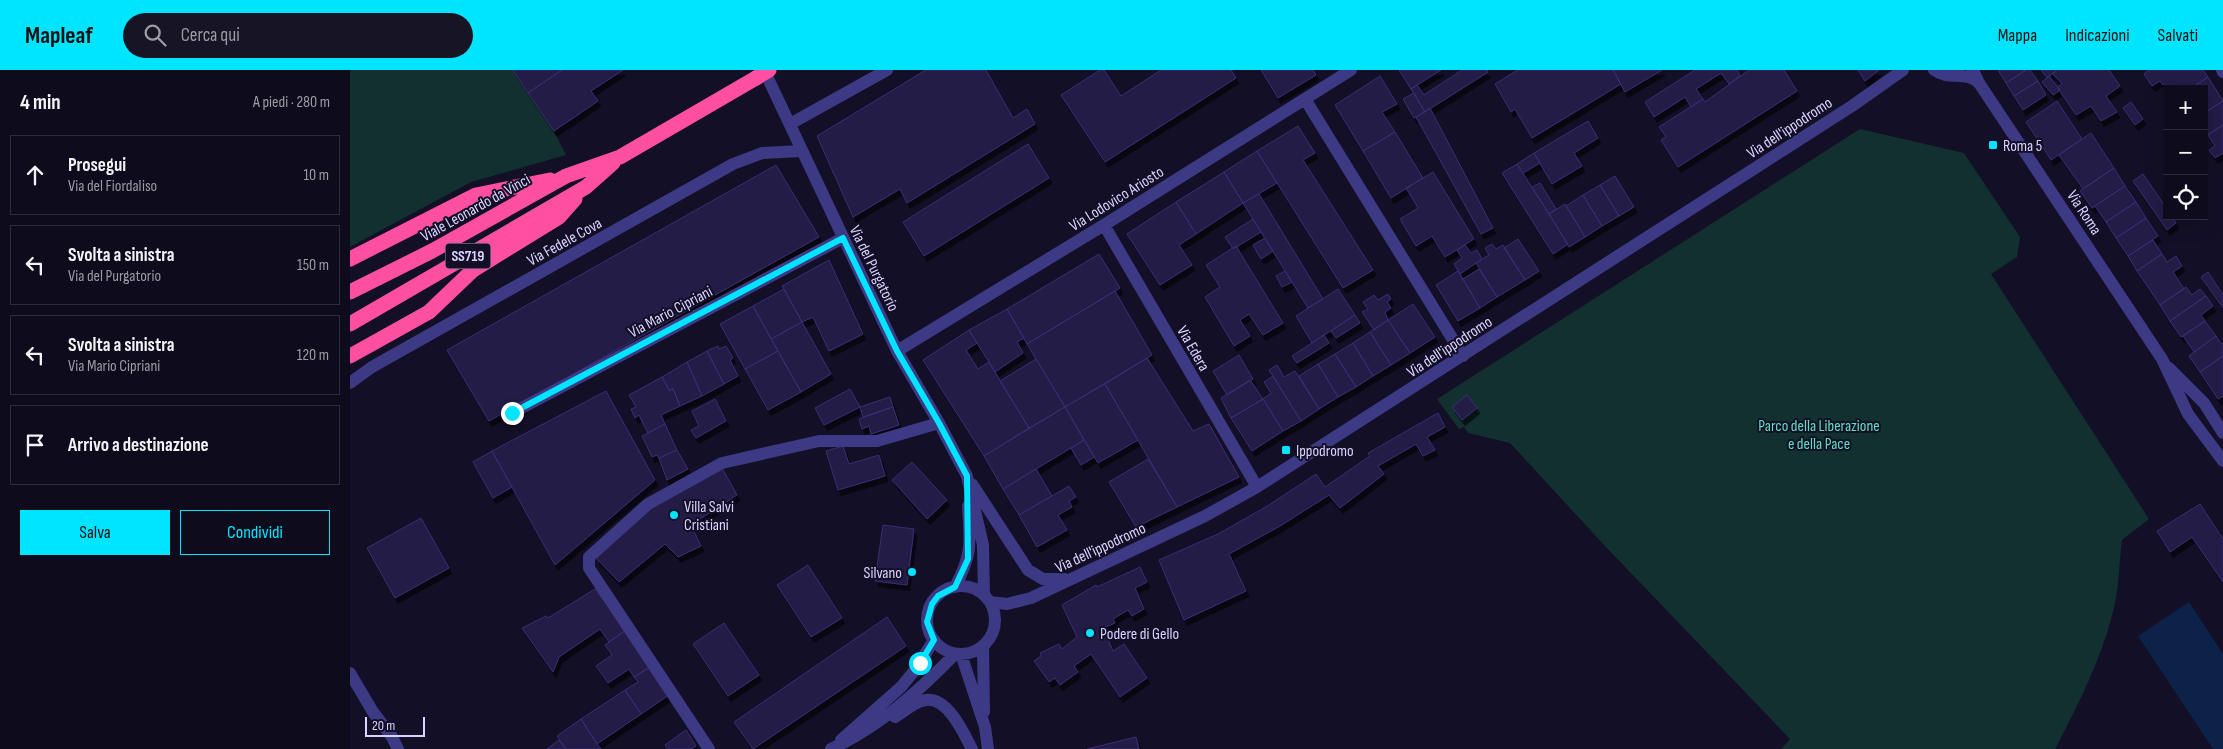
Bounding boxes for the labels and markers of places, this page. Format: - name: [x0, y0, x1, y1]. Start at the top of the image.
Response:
- place label: Roma 5: [2003, 137, 2042, 156]
- marker: Roma 5: [1987, 139, 1999, 151]
- place label: Ippodromo: [1296, 442, 1354, 461]
- marker: Ippodromo: [1280, 444, 1292, 456]
- place label: Villa Salvi Cristiani: [684, 498, 734, 535]
- marker: Villa Salvi Cristiani: [668, 509, 680, 521]
- place label: Silvano: [864, 564, 902, 583]
- marker: Silvano: [906, 566, 918, 578]
- place label: Podere di Gello: [1100, 625, 1179, 644]
- marker: Podere di Gello: [1084, 627, 1096, 639]

